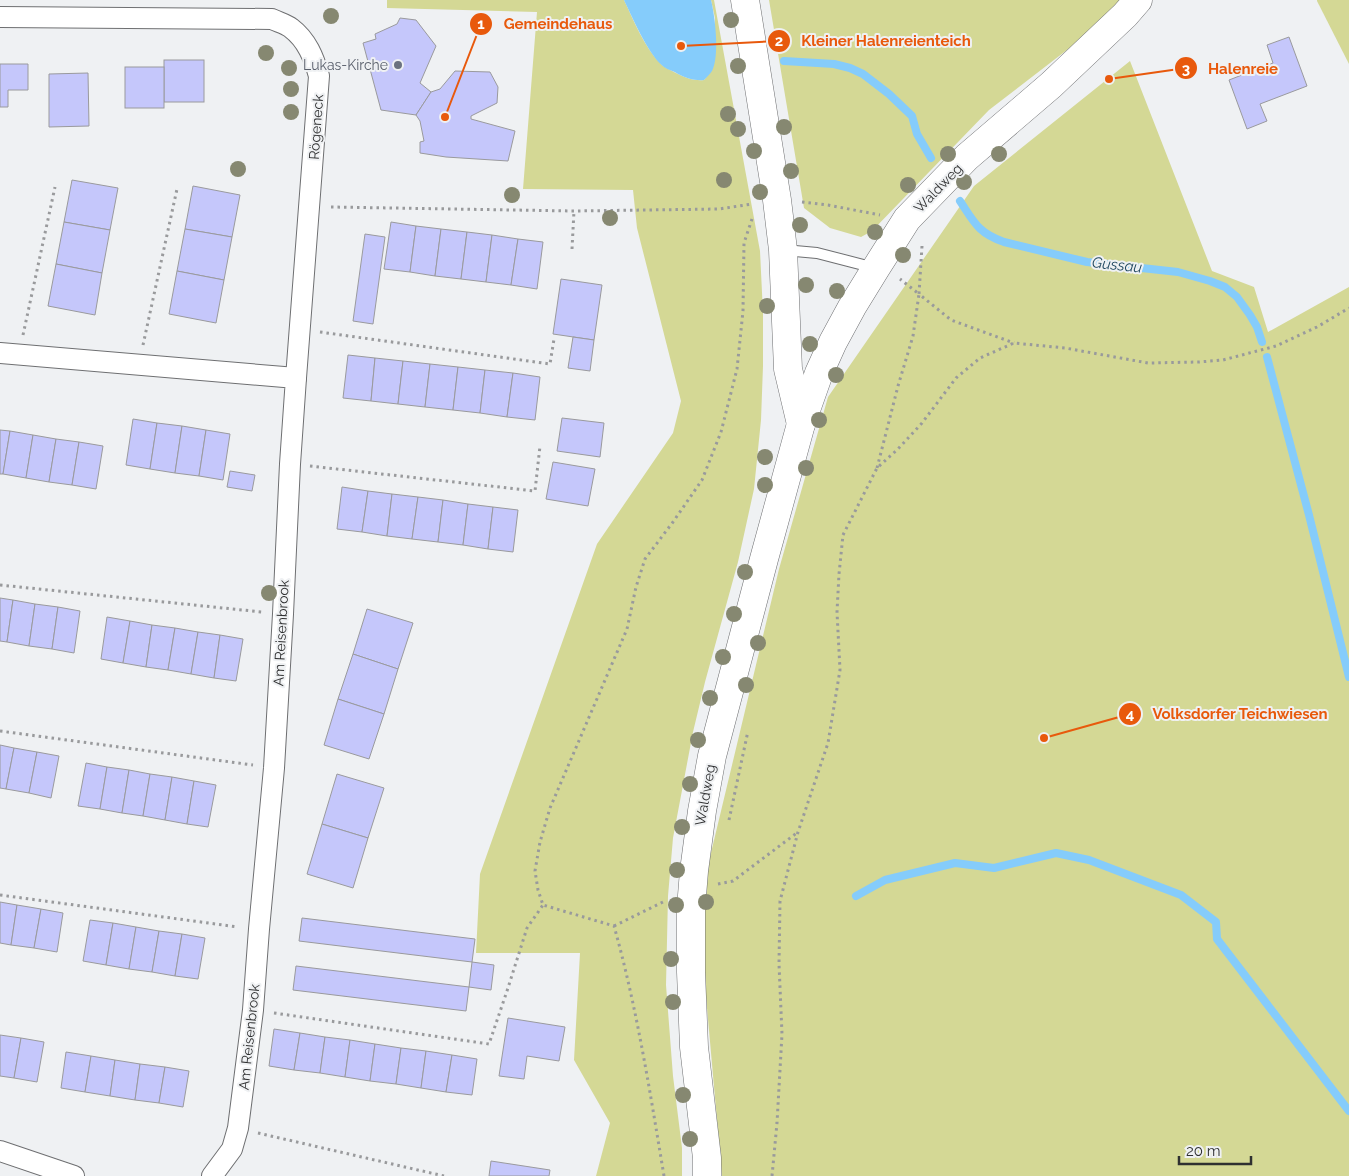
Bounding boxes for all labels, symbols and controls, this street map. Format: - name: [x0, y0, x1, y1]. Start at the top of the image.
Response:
- callout: Gemeindehaus: [468, 9, 622, 39]
- text: 1: [477, 15, 485, 33]
- text: Gemeindehaus: [504, 15, 612, 33]
- callout: Kleiner Halenreienteich: [766, 26, 981, 56]
- text: 2: [775, 32, 783, 50]
- text: Kleiner Halenreienteich: [801, 32, 971, 50]
- callout: Halenreie: [1173, 53, 1288, 83]
- place label: Lukas-Kirche: [303, 57, 388, 73]
- marker: Lukas-Kirche: [392, 59, 404, 71]
- text: 3: [1182, 60, 1190, 78]
- text: Halenreie: [1208, 60, 1278, 78]
- street label: Rögeneck: [306, 93, 326, 160]
- street label: Waldweg: [911, 160, 965, 216]
- water label: Gussau: [1091, 253, 1143, 277]
- street label: Am Reisenbrook: [270, 579, 292, 687]
- callout: Volksdorfer Teichwiesen: [1117, 699, 1338, 729]
- text: 4: [1126, 705, 1135, 723]
- text: Volksdorfer Teichwiesen: [1152, 705, 1328, 723]
- street label: Waldweg: [692, 763, 718, 827]
- street label: Am Reisenbrook: [235, 983, 263, 1091]
- scale bar: [1179, 1134, 1252, 1166]
- text: 20 m: [1186, 1142, 1221, 1160]

